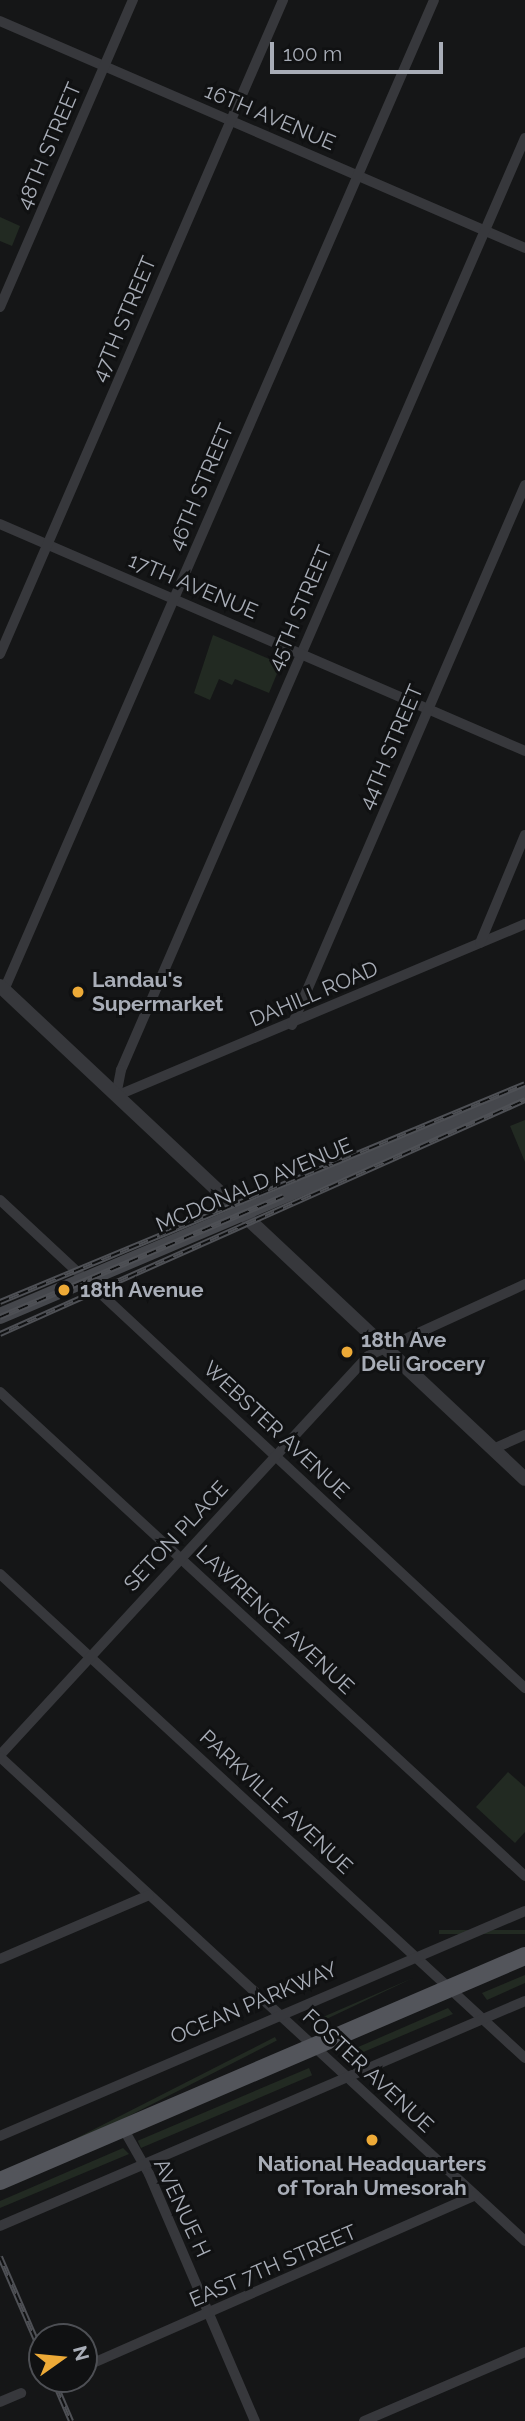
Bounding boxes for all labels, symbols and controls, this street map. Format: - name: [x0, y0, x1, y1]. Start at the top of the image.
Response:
- scale bar: [273, 28, 446, 72]
- text: 100 m: [283, 41, 342, 66]
- street label: 16TH AVENUE: [201, 78, 339, 156]
- street label: 48TH STREET: [11, 79, 87, 213]
- street label: 47TH STREET: [86, 253, 162, 385]
- street label: 46TH STREET: [163, 420, 239, 554]
- street label: 45TH STREET: [262, 542, 338, 674]
- street label: 17TH AVENUE: [124, 547, 262, 625]
- street label: 44TH STREET: [353, 681, 429, 813]
- street label: DAHILL ROAD: [246, 956, 382, 1032]
- place label: Landau's Supermarket: [92, 967, 223, 1017]
- marker: Landau's Supermarket: [70, 984, 86, 1000]
- street label: MCDONALD AVENUE: [152, 1132, 356, 1238]
- place label: 18th Avenue: [80, 1277, 204, 1303]
- marker: 18th Avenue: [54, 1280, 74, 1300]
- place label: 18th Ave Deli Grocery: [361, 1327, 486, 1377]
- marker: 18th Ave Deli Grocery: [339, 1344, 355, 1360]
- street label: WEBSTER AVENUE: [198, 1356, 354, 1504]
- street label: SETON PLACE: [119, 1476, 233, 1596]
- street label: LAWRENCE AVENUE: [191, 1540, 359, 1700]
- street label: PARKVILLE AVENUE: [194, 1724, 358, 1880]
- street label: OCEAN PARKWAY: [167, 1956, 341, 2050]
- street label: FOSTER AVENUE: [297, 2004, 439, 2138]
- marker: National Headquarters of Torah Umesorah: [364, 2132, 380, 2148]
- place label: National Headquarters of Torah Umesorah: [257, 2151, 487, 2201]
- street label: AVENUE H: [148, 2155, 216, 2261]
- street label: EAST 7TH STREET: [185, 2219, 361, 2313]
- north arrow: [28, 2323, 98, 2393]
- text: N: [69, 2343, 94, 2363]

